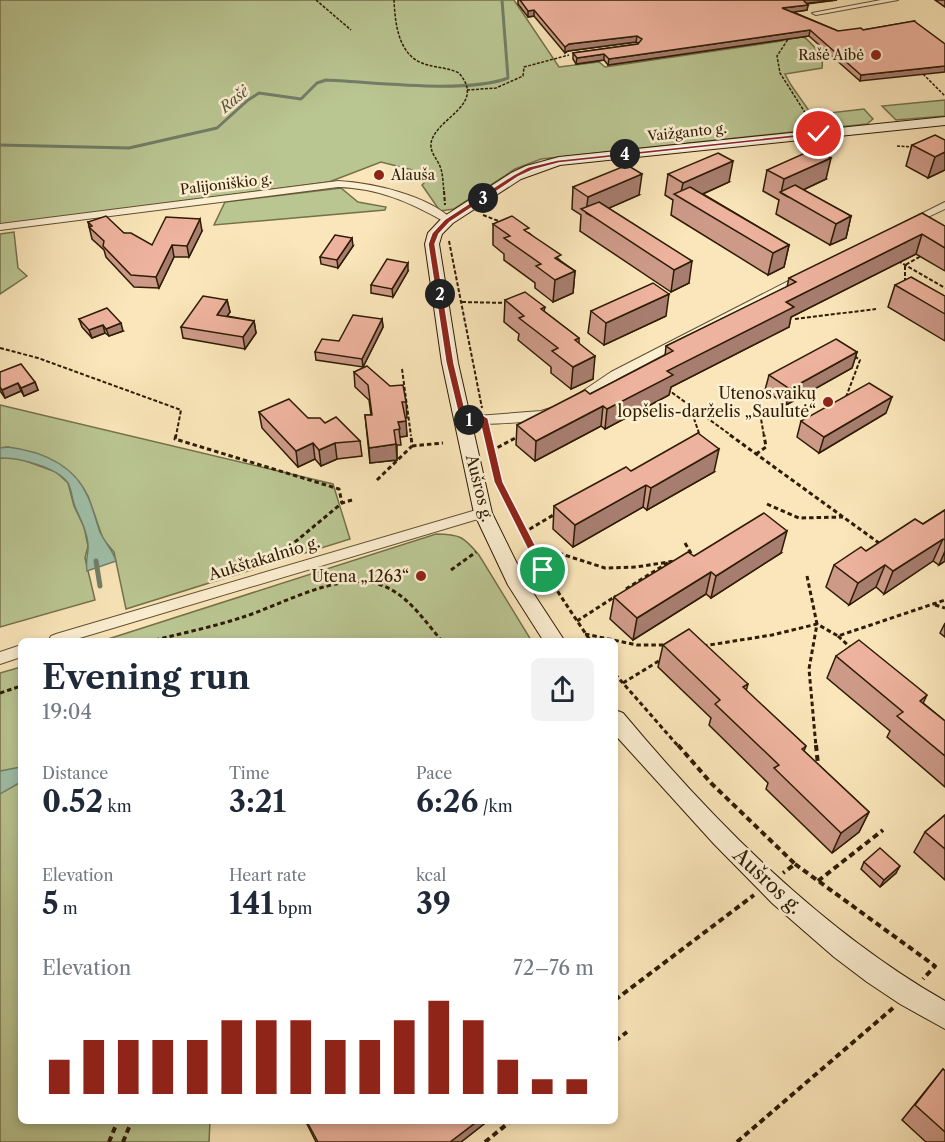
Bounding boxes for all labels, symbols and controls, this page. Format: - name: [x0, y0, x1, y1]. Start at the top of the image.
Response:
- place label: Rašė Aibė: [798, 46, 864, 64]
- marker: Rašė Aibė: [869, 48, 883, 62]
- water label: Rašė: [215, 81, 253, 117]
- pin: [793, 108, 844, 159]
- icon: check: [802, 117, 835, 150]
- street label: Vaižganto g.: [646, 119, 727, 145]
- pin: 4: [610, 139, 640, 169]
- text: 4: [620, 144, 630, 164]
- place label: Alauša: [390, 166, 436, 184]
- marker: Alauša: [372, 168, 386, 182]
- street label: Palijoniškio g.: [179, 169, 273, 199]
- pin: 3: [468, 183, 498, 213]
- text: 3: [478, 188, 488, 208]
- pin: 2: [425, 279, 455, 309]
- text: 2: [435, 284, 445, 304]
- place label: Utenos vaikų lopšelis-darželis „Saulutė“: [618, 383, 816, 421]
- marker: Utenos vaikų lopšelis-darželis „Saulutė“: [821, 395, 835, 409]
- pin: 1: [454, 405, 484, 435]
- text: 1: [465, 410, 473, 430]
- street label: Aušros g.: [462, 451, 498, 524]
- street label: Aukštakalnio g.: [205, 532, 322, 585]
- pin: [517, 544, 568, 595]
- icon: arrive: [526, 553, 559, 586]
- place label: Utena „1263“: [311, 566, 409, 586]
- marker: Utena „1263“: [414, 569, 428, 583]
- text: Evening run: [42, 657, 250, 698]
- button: share: [531, 658, 594, 721]
- text: 19:04: [42, 700, 92, 724]
- text: Distance: [42, 763, 108, 783]
- text: Time: [229, 763, 269, 783]
- text: Pace: [416, 763, 452, 783]
- text: 0.52: [42, 783, 103, 820]
- text: 3:21: [229, 783, 286, 820]
- text: 6:26: [416, 783, 478, 820]
- text: km: [103, 796, 132, 816]
- text: /km: [478, 796, 513, 816]
- street label: Aušros g.: [728, 842, 808, 919]
- text: Elevation: [42, 865, 113, 885]
- text: Heart rate: [229, 865, 306, 885]
- text: kcal: [416, 865, 446, 885]
- text: 5: [42, 885, 59, 922]
- text: 141: [229, 885, 274, 922]
- text: 39: [416, 885, 451, 922]
- text: m: [59, 898, 78, 918]
- text: bpm: [274, 898, 312, 918]
- text: Elevation: [42, 956, 131, 980]
- text: 72–76 m: [513, 956, 594, 980]

